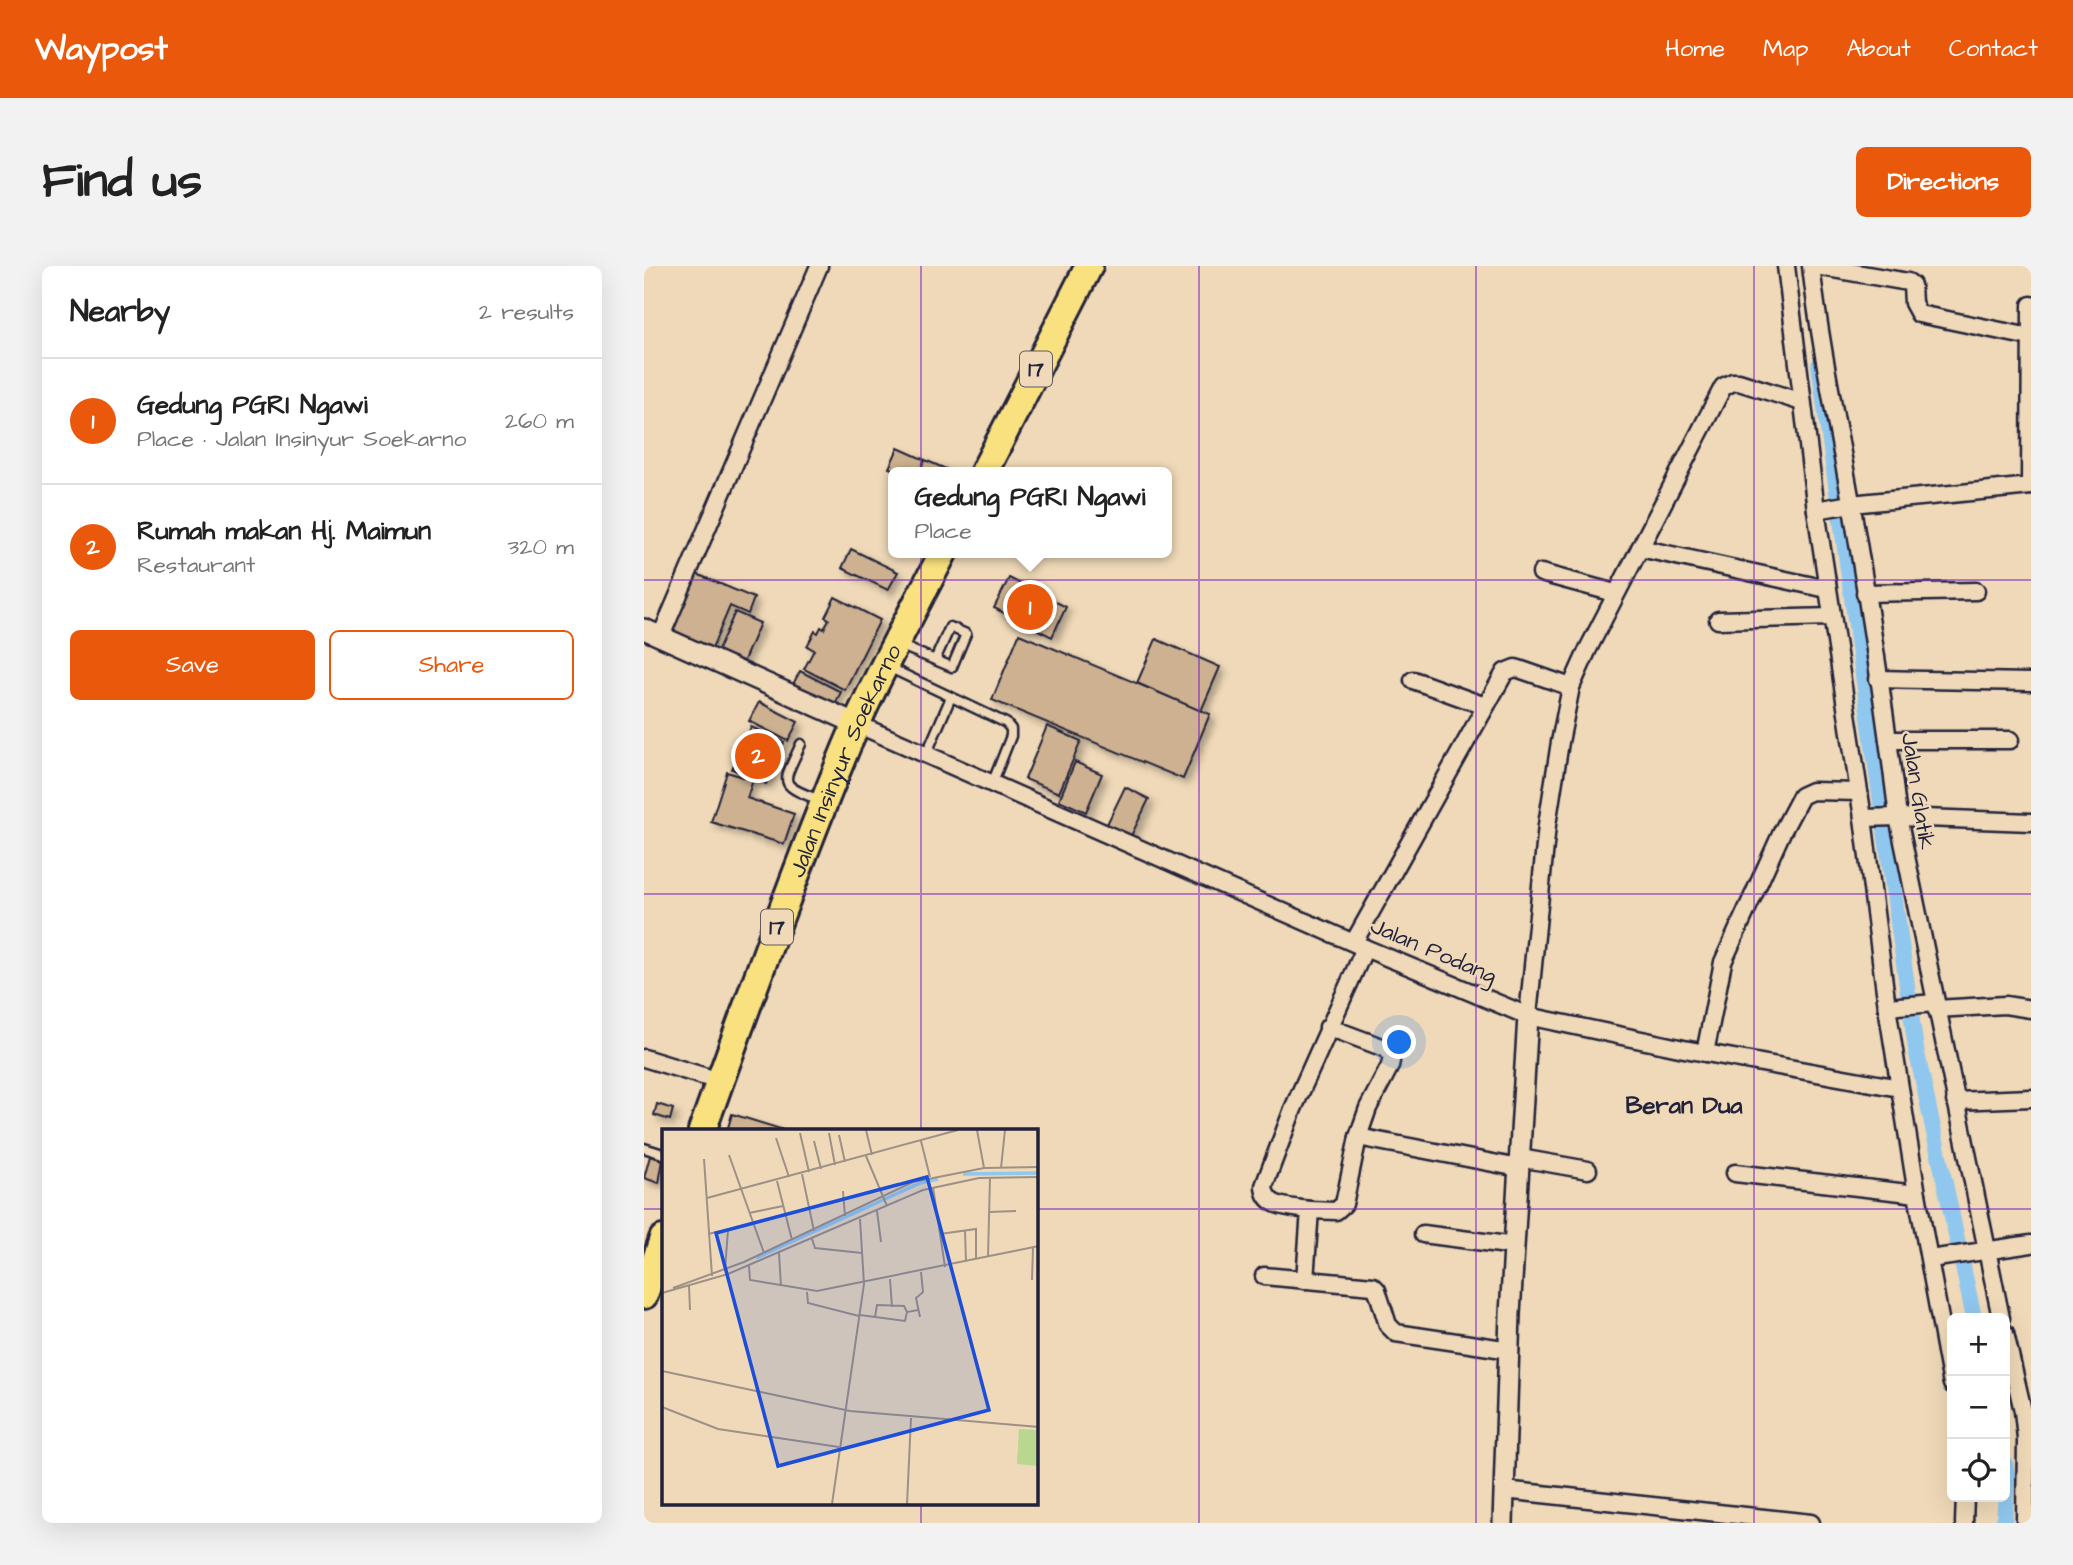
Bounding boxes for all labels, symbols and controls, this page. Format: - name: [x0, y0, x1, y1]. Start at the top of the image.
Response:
- text: Waypost: [35, 26, 168, 72]
- text: Home: [1665, 32, 1725, 66]
- text: Map: [1763, 32, 1808, 66]
- text: About: [1846, 32, 1911, 66]
- text: Contact: [1949, 32, 2038, 66]
- button: Directions: [1856, 147, 2031, 217]
- text: Find us: [42, 148, 202, 216]
- text: Nearby: [70, 291, 170, 333]
- text: 2 results: [479, 296, 574, 328]
- road number: 17: [1020, 352, 1052, 386]
- text: Gedung PGRI Ngawi: [137, 387, 368, 423]
- text: 1: [92, 405, 94, 437]
- text: 260 m: [505, 405, 574, 437]
- text: Place · Jalan Insinyur Soekarno: [137, 423, 466, 455]
- popup: [888, 467, 1172, 558]
- text: Gedung PGRI Ngawi: [915, 479, 1145, 515]
- text: Rumah makan Hj. Maimun: [137, 513, 431, 549]
- text: Place: [915, 515, 972, 547]
- text: 2: [86, 531, 100, 563]
- text: 320 m: [508, 531, 574, 563]
- text: Restaurant: [137, 549, 255, 581]
- pin: 1: [1007, 581, 1053, 633]
- button: Save: [70, 630, 315, 700]
- button: Share: [329, 630, 574, 700]
- street label: Jalan Insinyur Soekarno: [781, 639, 910, 882]
- pin: 2: [735, 730, 781, 782]
- street label: Jalan Glatik: [1893, 730, 1943, 852]
- road number: 17: [761, 910, 793, 944]
- street label: Jalan Podang: [1365, 910, 1502, 993]
- your location: [1382, 1025, 1416, 1059]
- district label: Beran Dua: [1625, 1089, 1743, 1123]
- inset map: [662, 1129, 1038, 1506]
- map controls: [1947, 1313, 2010, 1502]
- button: +: [1947, 1313, 2010, 1376]
- button: −: [1947, 1376, 2010, 1439]
- button: locate: [1947, 1439, 2010, 1502]

